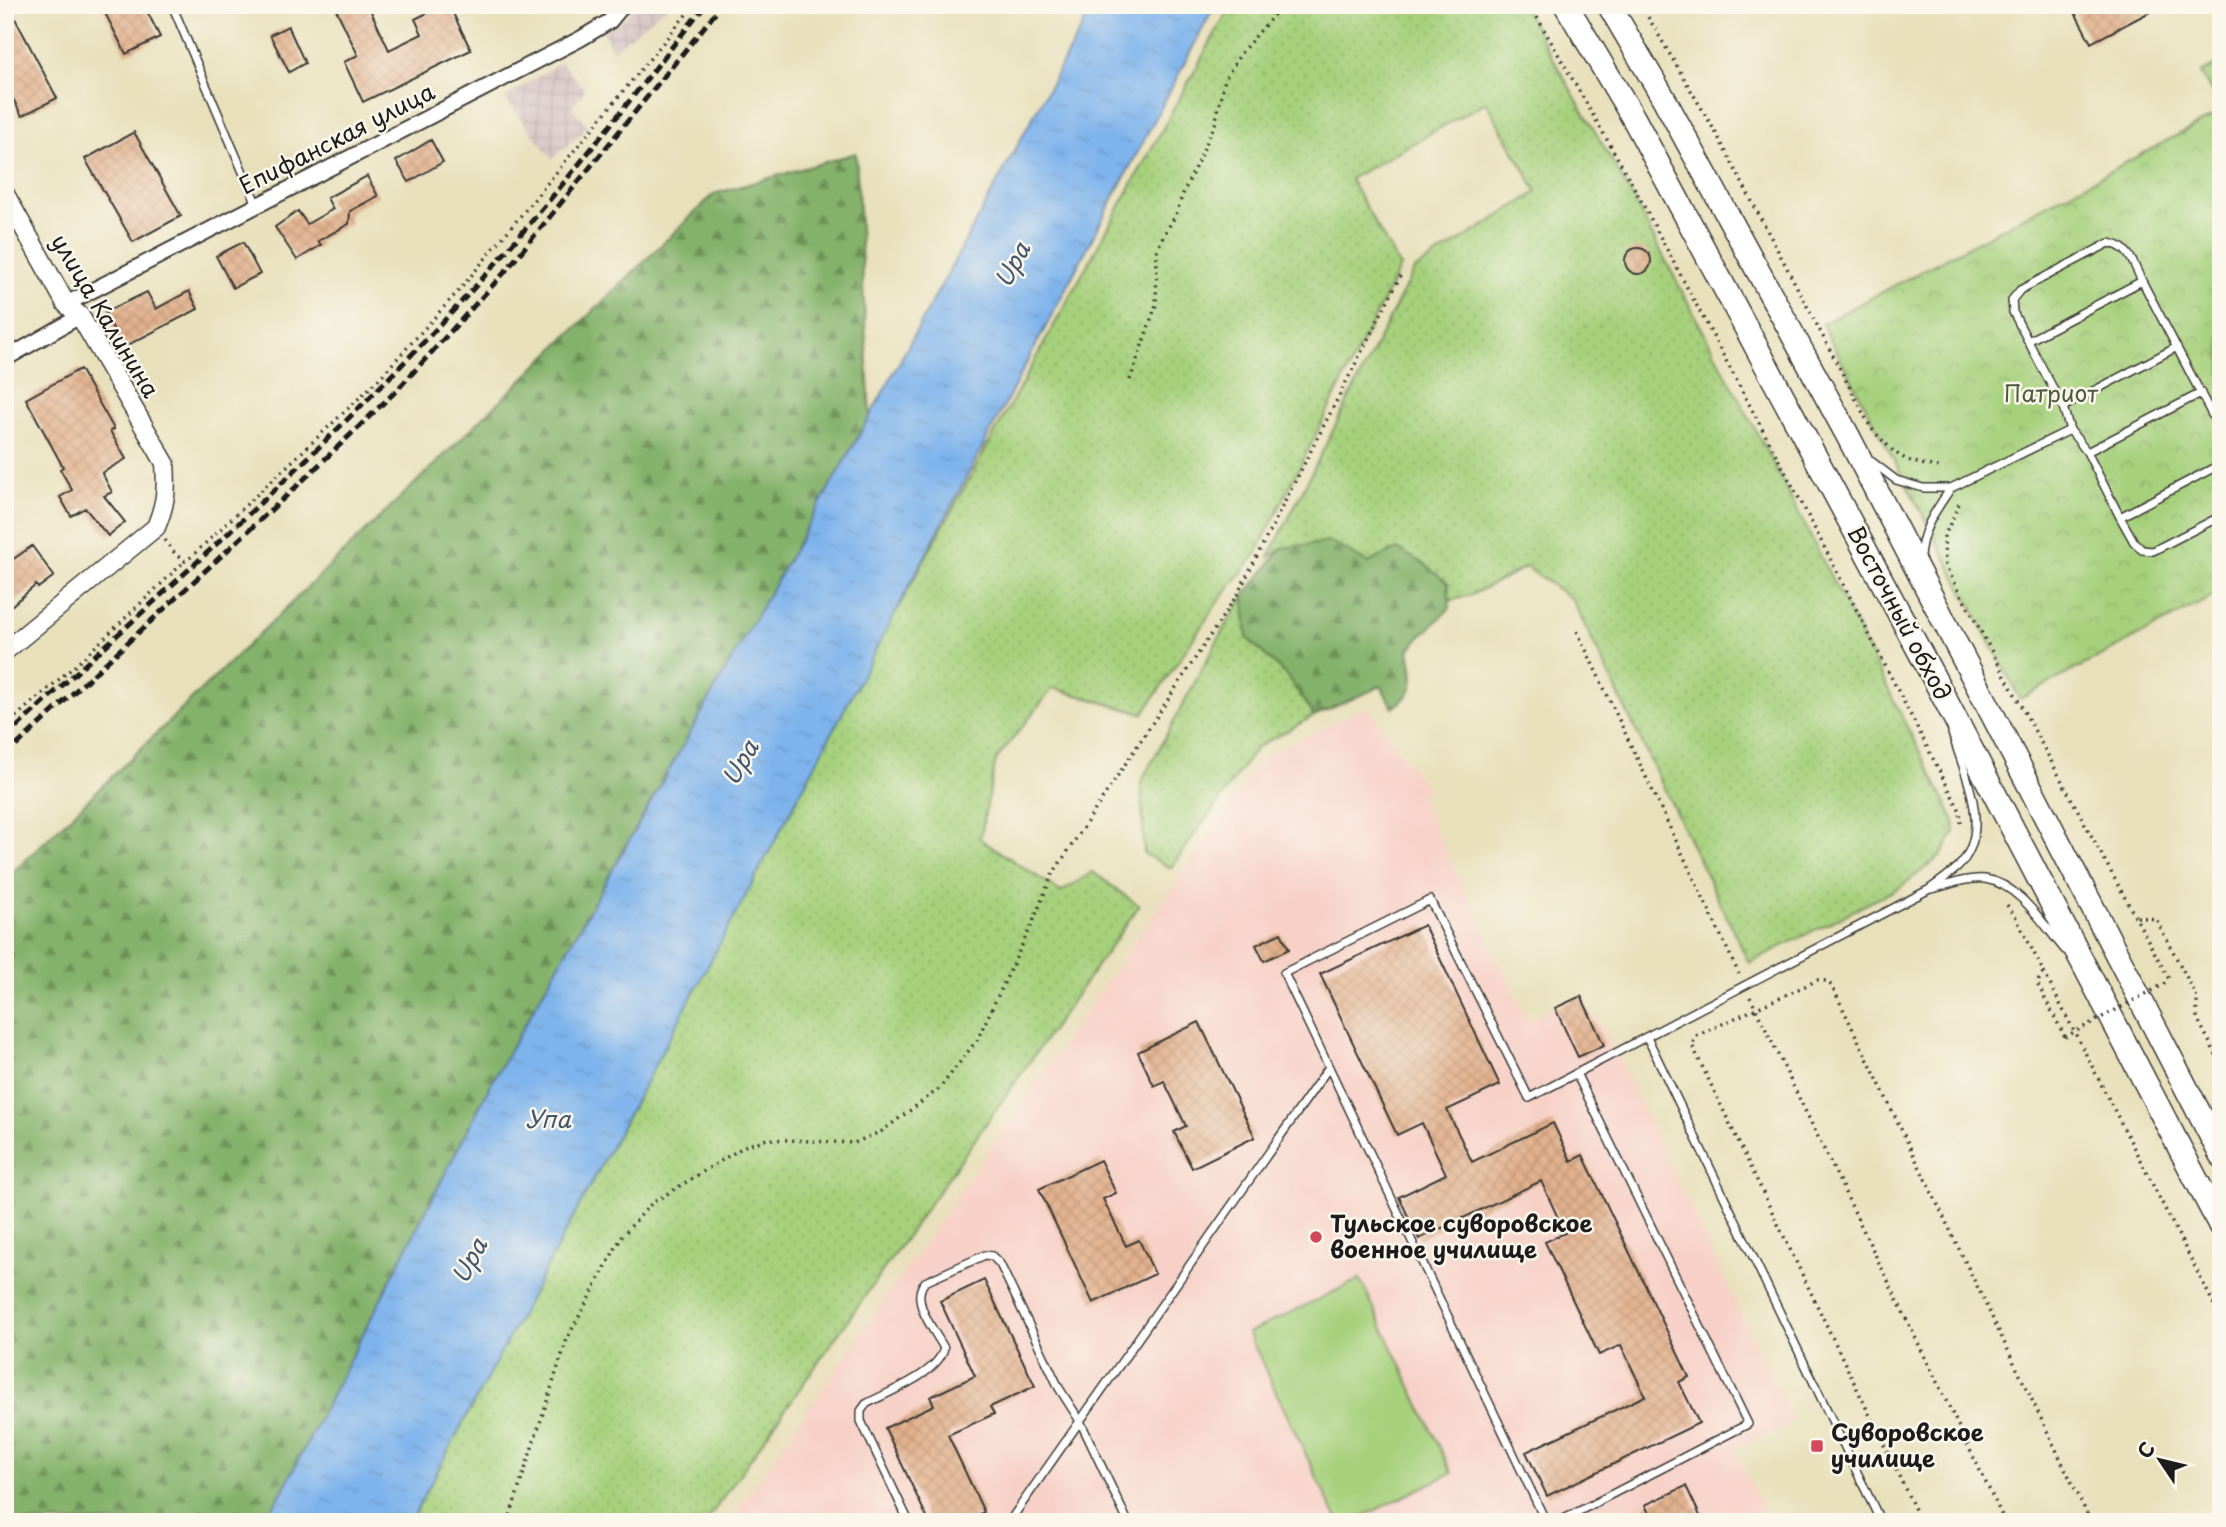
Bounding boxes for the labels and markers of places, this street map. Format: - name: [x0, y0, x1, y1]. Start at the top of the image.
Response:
- place label: Тульское суворовское военное училище: [1330, 1205, 1593, 1266]
- marker: Тульское суворовское военное училище: [1308, 1229, 1324, 1245]
- place label: Суворовское училище: [1831, 1414, 1984, 1475]
- marker: Суворовское училище: [1809, 1438, 1825, 1454]

